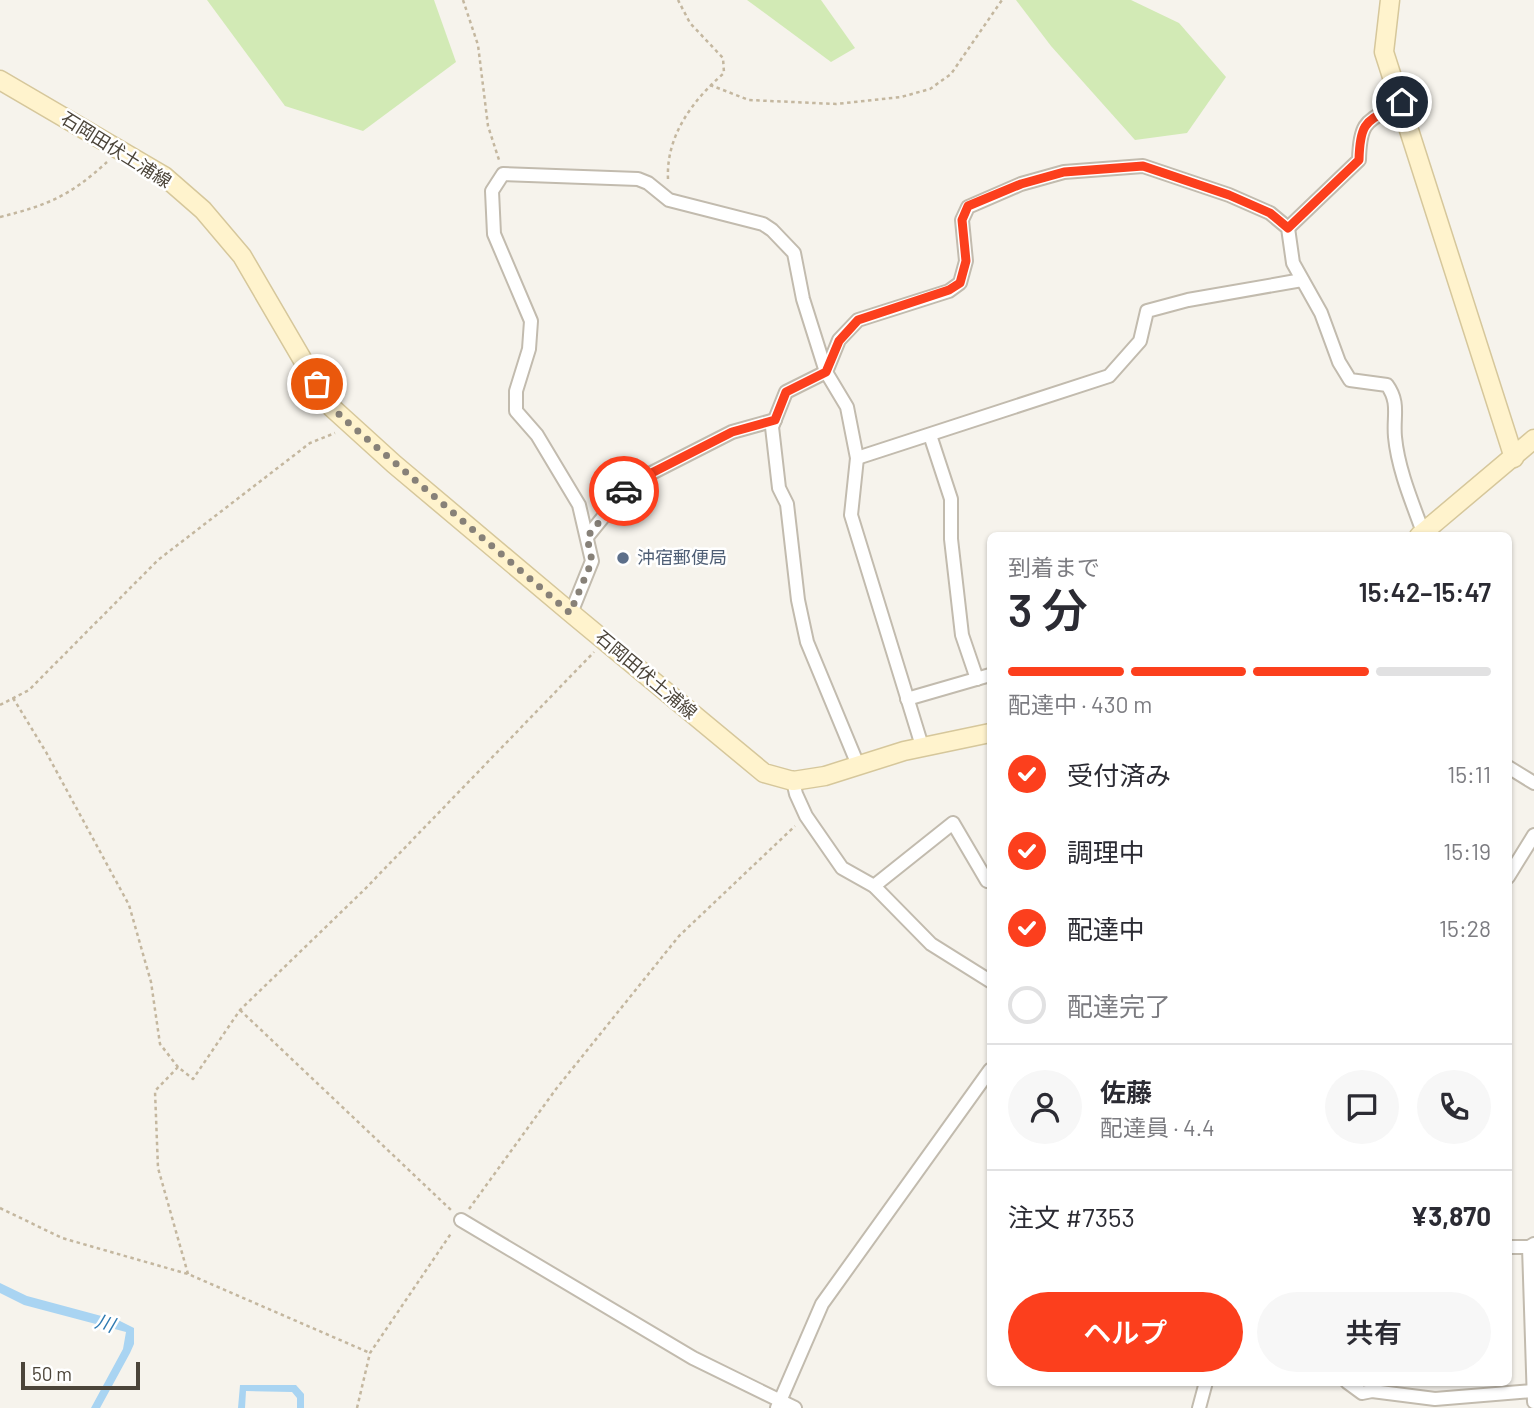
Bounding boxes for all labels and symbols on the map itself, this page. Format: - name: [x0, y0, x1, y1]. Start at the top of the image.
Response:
- pin: [1372, 72, 1432, 132]
- street label: 石岡田伏土浦線: [57, 106, 176, 192]
- pin: [287, 354, 347, 414]
- courier: [589, 456, 659, 526]
- place label: 沖宿郵便局: [637, 546, 727, 568]
- marker: 沖宿郵便局: [615, 550, 631, 566]
- street label: 石岡田伏土浦線: [591, 625, 702, 723]
- water label: 川: [93, 1309, 119, 1337]
- scale bar: [21, 1359, 140, 1391]

